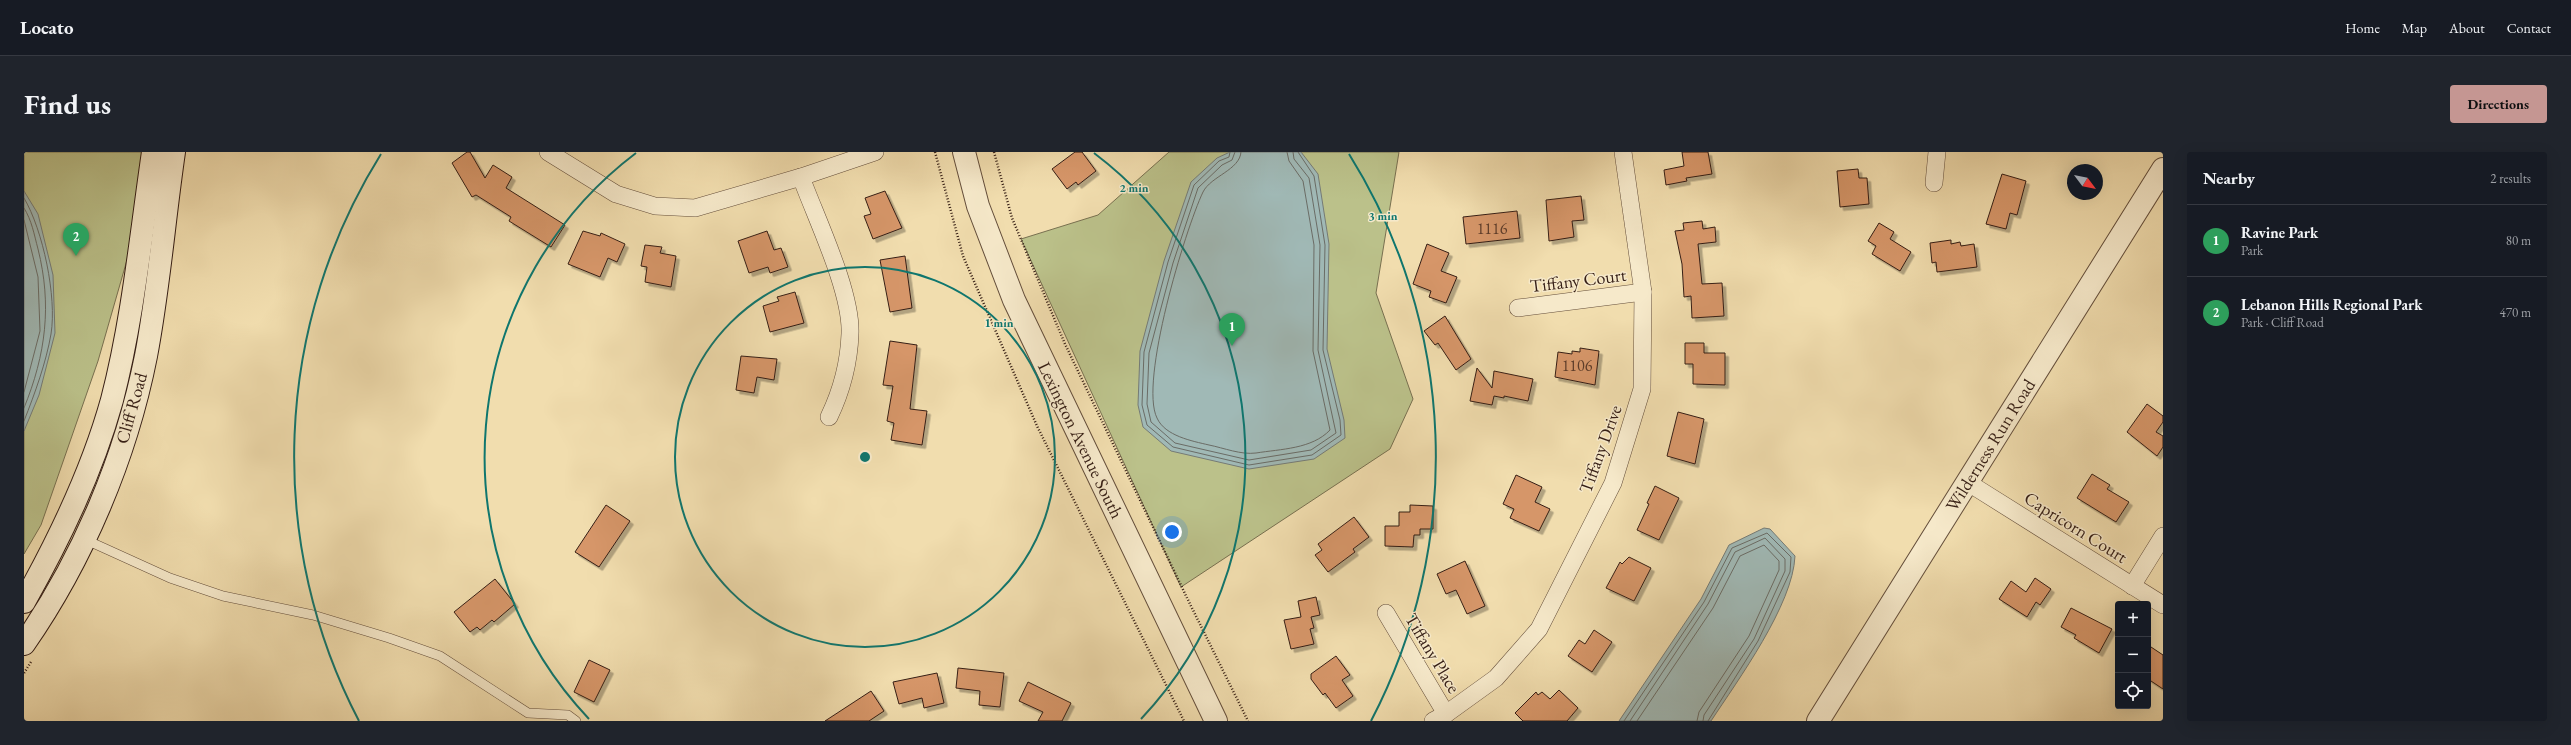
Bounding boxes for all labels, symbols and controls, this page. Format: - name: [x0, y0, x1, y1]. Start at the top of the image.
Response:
- text: Locato: [20, 15, 74, 40]
- text: Home: [2345, 19, 2380, 37]
- text: Map: [2402, 19, 2427, 37]
- text: About: [2449, 19, 2485, 37]
- text: Contact: [2507, 19, 2551, 37]
- button: Directions: [2450, 85, 2547, 123]
- text: Find us: [24, 86, 111, 122]
- north arrow: [2067, 164, 2103, 200]
- text: Nearby: [2203, 167, 2255, 189]
- text: 2 results: [2490, 170, 2531, 187]
- text: 2 min: [1119, 180, 1149, 196]
- text: 3 min: [1368, 208, 1398, 224]
- house number: 1116: [1477, 218, 1508, 239]
- pin: 2: [63, 223, 89, 256]
- text: Ravine Park: [2241, 223, 2318, 242]
- text: 1: [2213, 232, 2219, 249]
- text: 80 m: [2506, 232, 2531, 249]
- text: Park: [2241, 242, 2263, 259]
- street label: Tiffany Court: [1529, 263, 1628, 297]
- text: Lebanon Hills Regional Park: [2241, 295, 2423, 314]
- text: 2: [2213, 304, 2219, 321]
- text: 470 m: [2500, 304, 2531, 321]
- pin: 1: [1219, 313, 1245, 346]
- text: Park · Cliff Road: [2241, 314, 2324, 331]
- text: 1 min: [984, 315, 1014, 331]
- house number: 1106: [1562, 355, 1593, 376]
- street label: Lexington Avenue South: [1033, 358, 1129, 522]
- street label: Cliff Road: [110, 369, 152, 446]
- street label: Wilderness Run Road: [1940, 374, 2040, 515]
- street label: Tiffany Drive: [1573, 402, 1627, 496]
- centre of rings: [858, 450, 872, 464]
- street label: Capricorn Court: [2020, 486, 2132, 568]
- your location: [1162, 522, 1182, 542]
- map controls: [2115, 601, 2151, 709]
- button: +: [2115, 601, 2151, 637]
- street label: Tiffany Place: [1400, 609, 1466, 697]
- button: −: [2115, 637, 2151, 673]
- button: locate: [2115, 673, 2151, 709]

